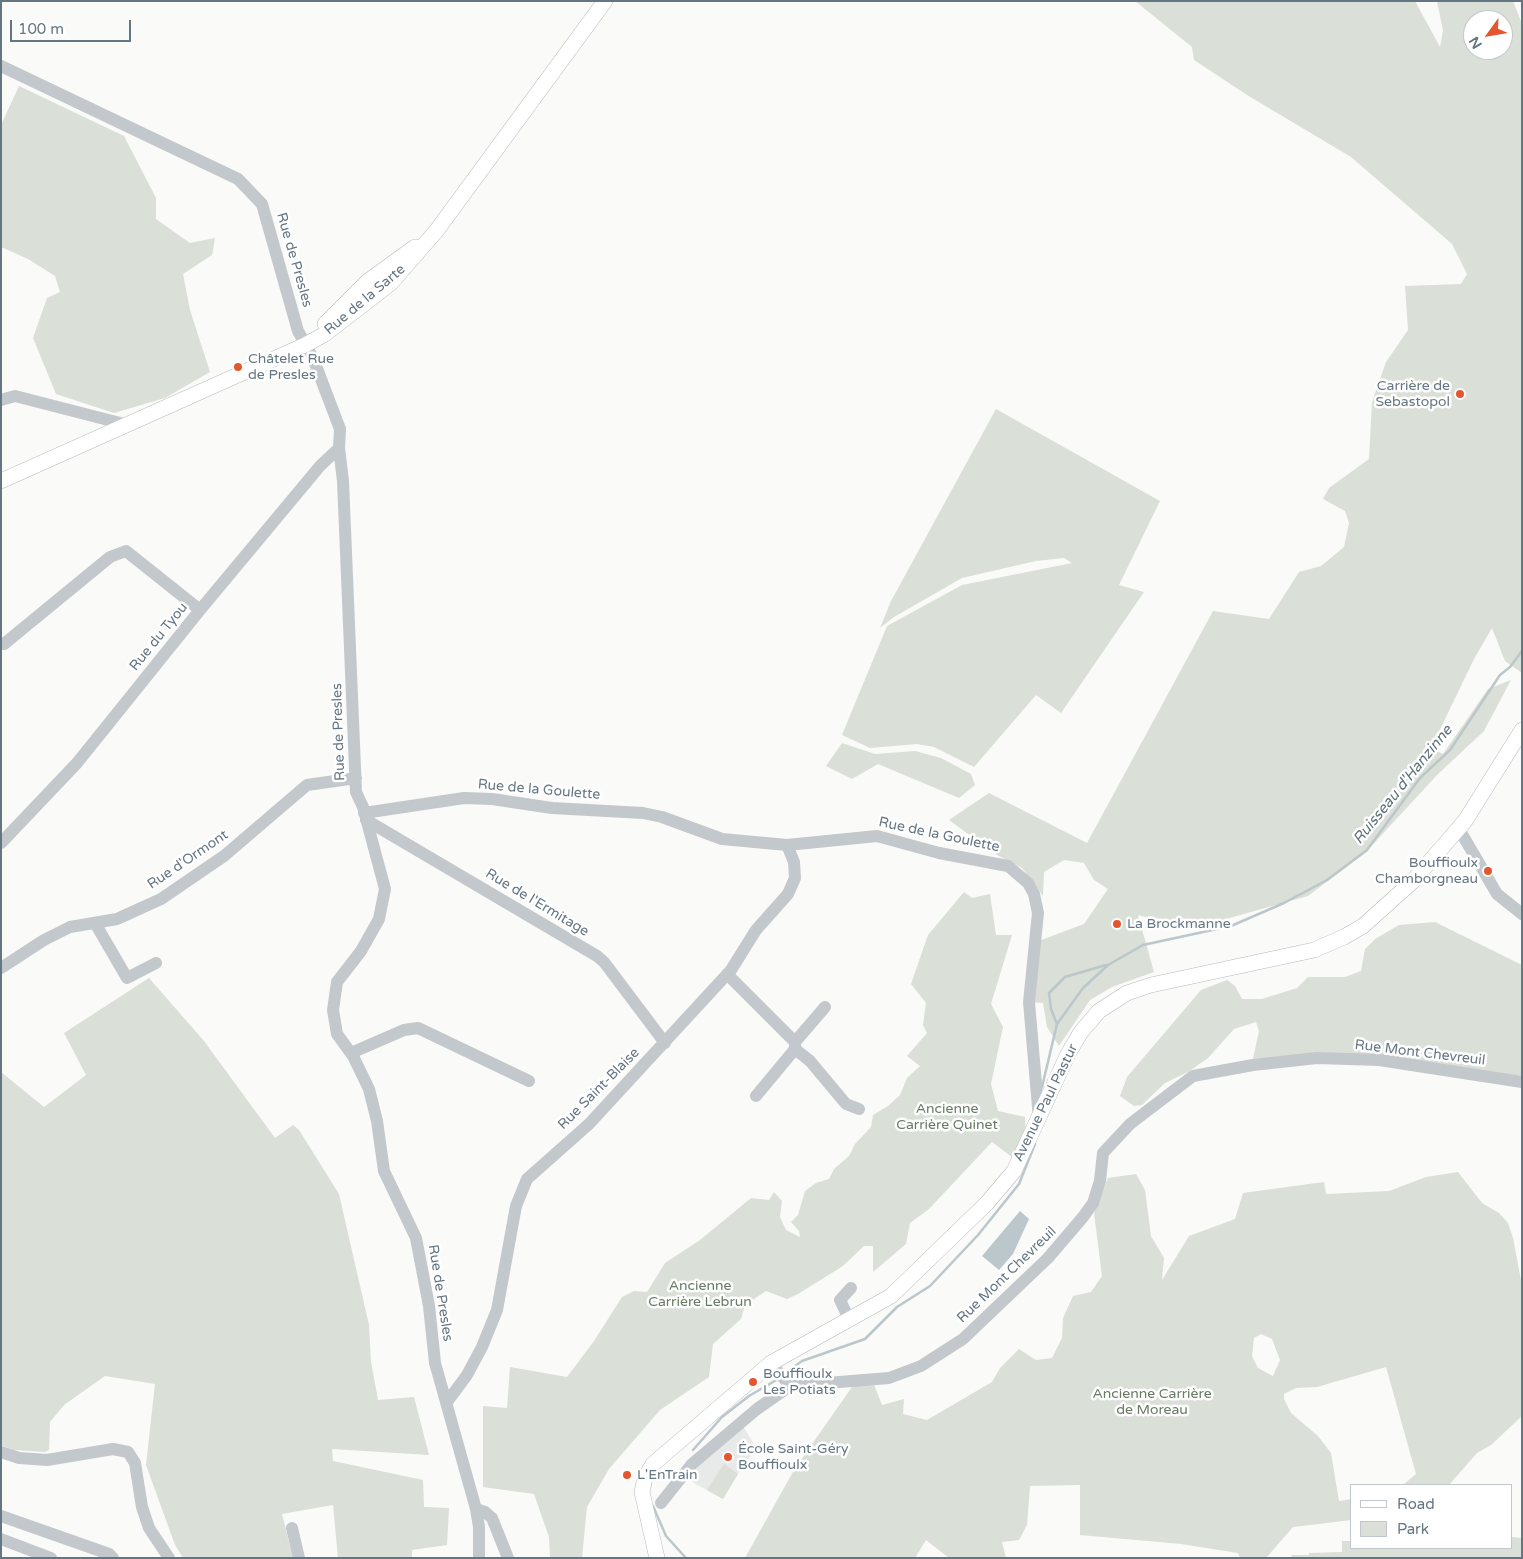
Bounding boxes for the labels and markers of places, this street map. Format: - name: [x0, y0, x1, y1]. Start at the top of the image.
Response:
- place label: Châtelet Rue de Presles: [248, 351, 334, 384]
- marker: Châtelet Rue de Presles: [232, 361, 244, 373]
- place label: Carrière de Sebastopol: [1375, 378, 1450, 411]
- marker: Carrière de Sebastopol: [1454, 388, 1466, 400]
- place label: Bouffioulx Chamborgneau: [1375, 855, 1478, 888]
- marker: Bouffioulx Chamborgneau: [1482, 865, 1494, 877]
- place label: La Brockmanne: [1127, 916, 1231, 932]
- marker: La Brockmanne: [1111, 918, 1123, 930]
- place label: Bouffioulx Les Potiats: [763, 1366, 836, 1398]
- marker: Bouffioulx Les Potiats: [747, 1376, 759, 1388]
- place label: École Saint-Géry Bouffioulx: [738, 1441, 849, 1474]
- marker: École Saint-Géry Bouffioulx: [722, 1451, 734, 1463]
- place label: L'EnTrain: [637, 1467, 698, 1483]
- marker: L'EnTrain: [621, 1469, 633, 1481]

